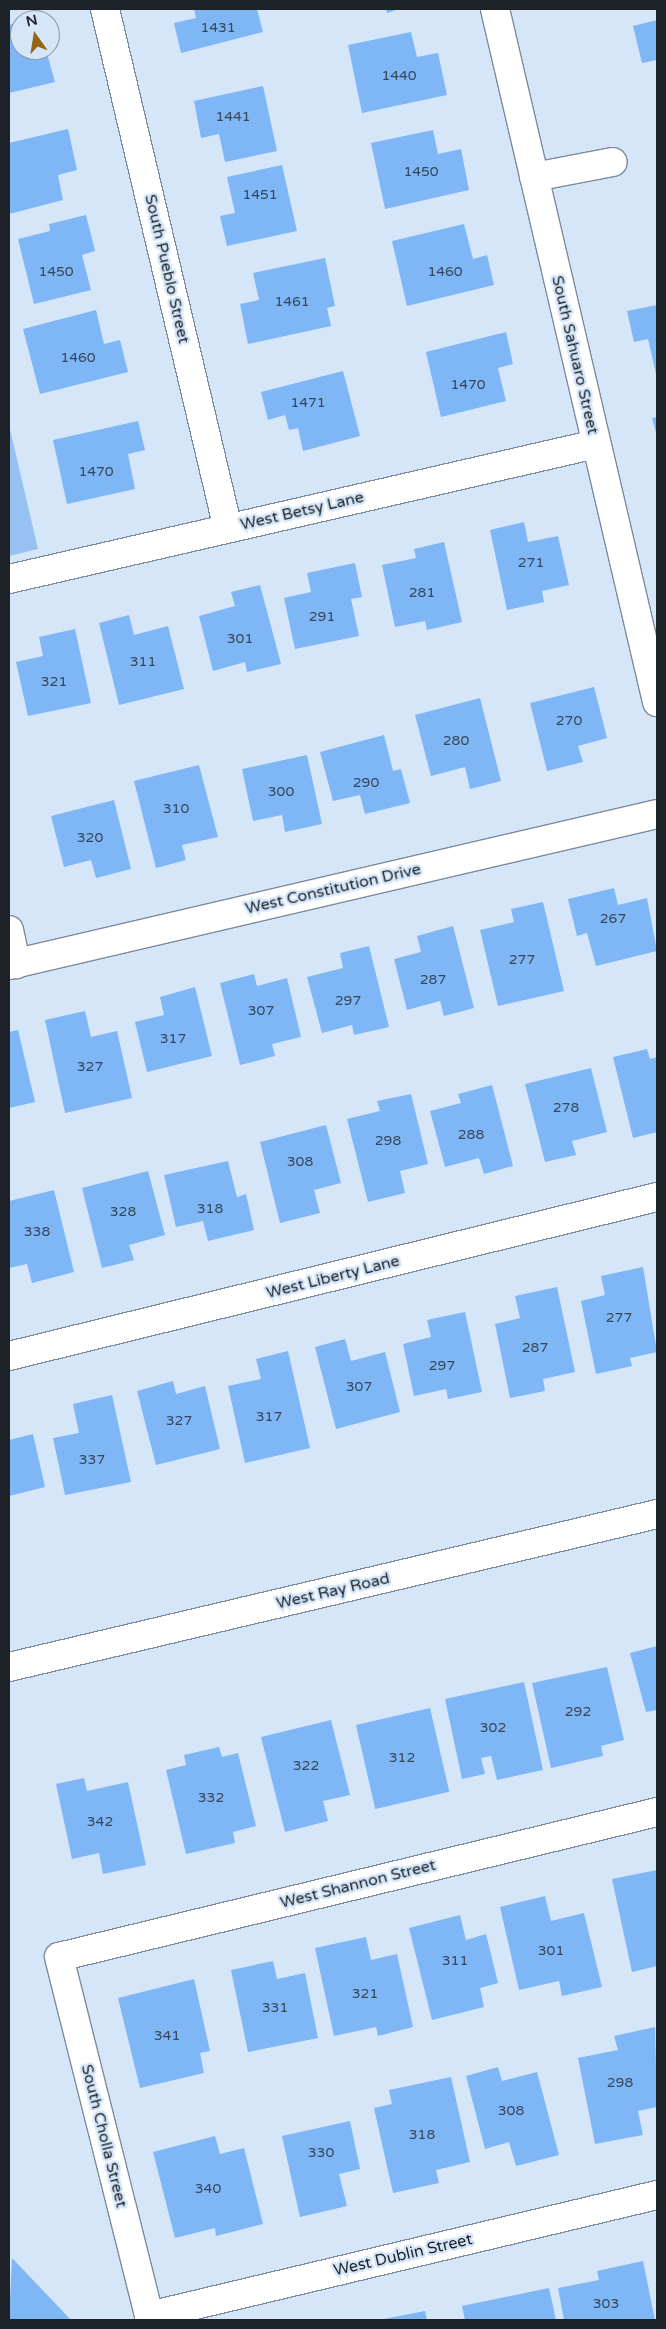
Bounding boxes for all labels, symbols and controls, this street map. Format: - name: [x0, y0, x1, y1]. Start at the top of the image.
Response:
- north arrow: [10, 10, 60, 60]
- text: N: [24, 11, 39, 30]
- house number: 1431: [200, 20, 236, 36]
- house number: 1440: [381, 68, 417, 84]
- house number: 1441: [215, 109, 251, 125]
- house number: 1450: [403, 164, 439, 180]
- house number: 1451: [242, 187, 278, 203]
- street label: South Pueblo Street: [140, 193, 194, 345]
- house number: 1450: [38, 264, 74, 280]
- house number: 1460: [427, 264, 463, 280]
- street label: South Sahuaro Street: [547, 274, 603, 436]
- house number: 1461: [274, 294, 310, 310]
- house number: 1460: [60, 350, 96, 366]
- house number: 1470: [450, 377, 486, 393]
- house number: 1471: [290, 395, 326, 411]
- house number: 1470: [78, 464, 114, 480]
- street label: West Betsy Lane: [238, 487, 366, 535]
- house number: 271: [518, 555, 544, 571]
- house number: 281: [409, 585, 435, 601]
- house number: 291: [309, 609, 335, 625]
- house number: 301: [227, 631, 253, 647]
- house number: 311: [130, 654, 156, 670]
- house number: 321: [41, 674, 67, 690]
- house number: 270: [556, 713, 582, 729]
- house number: 280: [443, 733, 469, 749]
- house number: 290: [353, 775, 379, 791]
- house number: 300: [268, 784, 294, 800]
- house number: 310: [163, 801, 189, 817]
- house number: 320: [77, 830, 103, 846]
- street label: West Constitution Drive: [243, 859, 423, 919]
- house number: 267: [600, 911, 626, 927]
- house number: 277: [509, 952, 535, 968]
- house number: 287: [420, 972, 446, 988]
- house number: 297: [335, 993, 361, 1009]
- house number: 307: [248, 1003, 274, 1019]
- house number: 317: [160, 1031, 186, 1047]
- house number: 327: [77, 1059, 103, 1075]
- house number: 278: [553, 1100, 579, 1116]
- house number: 288: [458, 1127, 484, 1143]
- house number: 298: [375, 1133, 401, 1149]
- house number: 308: [287, 1154, 313, 1170]
- house number: 318: [197, 1201, 223, 1217]
- house number: 328: [110, 1204, 136, 1220]
- house number: 338: [24, 1224, 50, 1240]
- street label: West Liberty Lane: [264, 1251, 402, 1303]
- house number: 277: [606, 1310, 632, 1326]
- house number: 287: [522, 1340, 548, 1356]
- house number: 297: [429, 1358, 455, 1374]
- house number: 307: [346, 1379, 372, 1395]
- house number: 317: [256, 1409, 282, 1425]
- house number: 327: [166, 1413, 192, 1429]
- house number: 337: [79, 1452, 105, 1468]
- street label: West Ray Road: [275, 1569, 391, 1613]
- house number: 292: [565, 1704, 591, 1720]
- house number: 302: [480, 1720, 506, 1736]
- house number: 312: [389, 1750, 415, 1766]
- house number: 322: [293, 1758, 319, 1774]
- house number: 332: [198, 1790, 224, 1806]
- house number: 342: [87, 1814, 113, 1830]
- street label: West Shannon Street: [278, 1855, 438, 1913]
- house number: 301: [538, 1943, 564, 1959]
- house number: 311: [442, 1953, 468, 1969]
- house number: 321: [352, 1986, 378, 2002]
- house number: 331: [262, 2000, 288, 2016]
- house number: 341: [154, 2028, 180, 2044]
- street label: South Cholla Street: [77, 2062, 131, 2210]
- house number: 298: [607, 2075, 633, 2091]
- house number: 308: [498, 2103, 524, 2119]
- house number: 318: [409, 2127, 435, 2143]
- house number: 330: [308, 2145, 334, 2161]
- house number: 340: [195, 2181, 221, 2197]
- street label: West Dublin Street: [332, 2230, 474, 2280]
- house number: 303: [593, 2296, 619, 2312]

